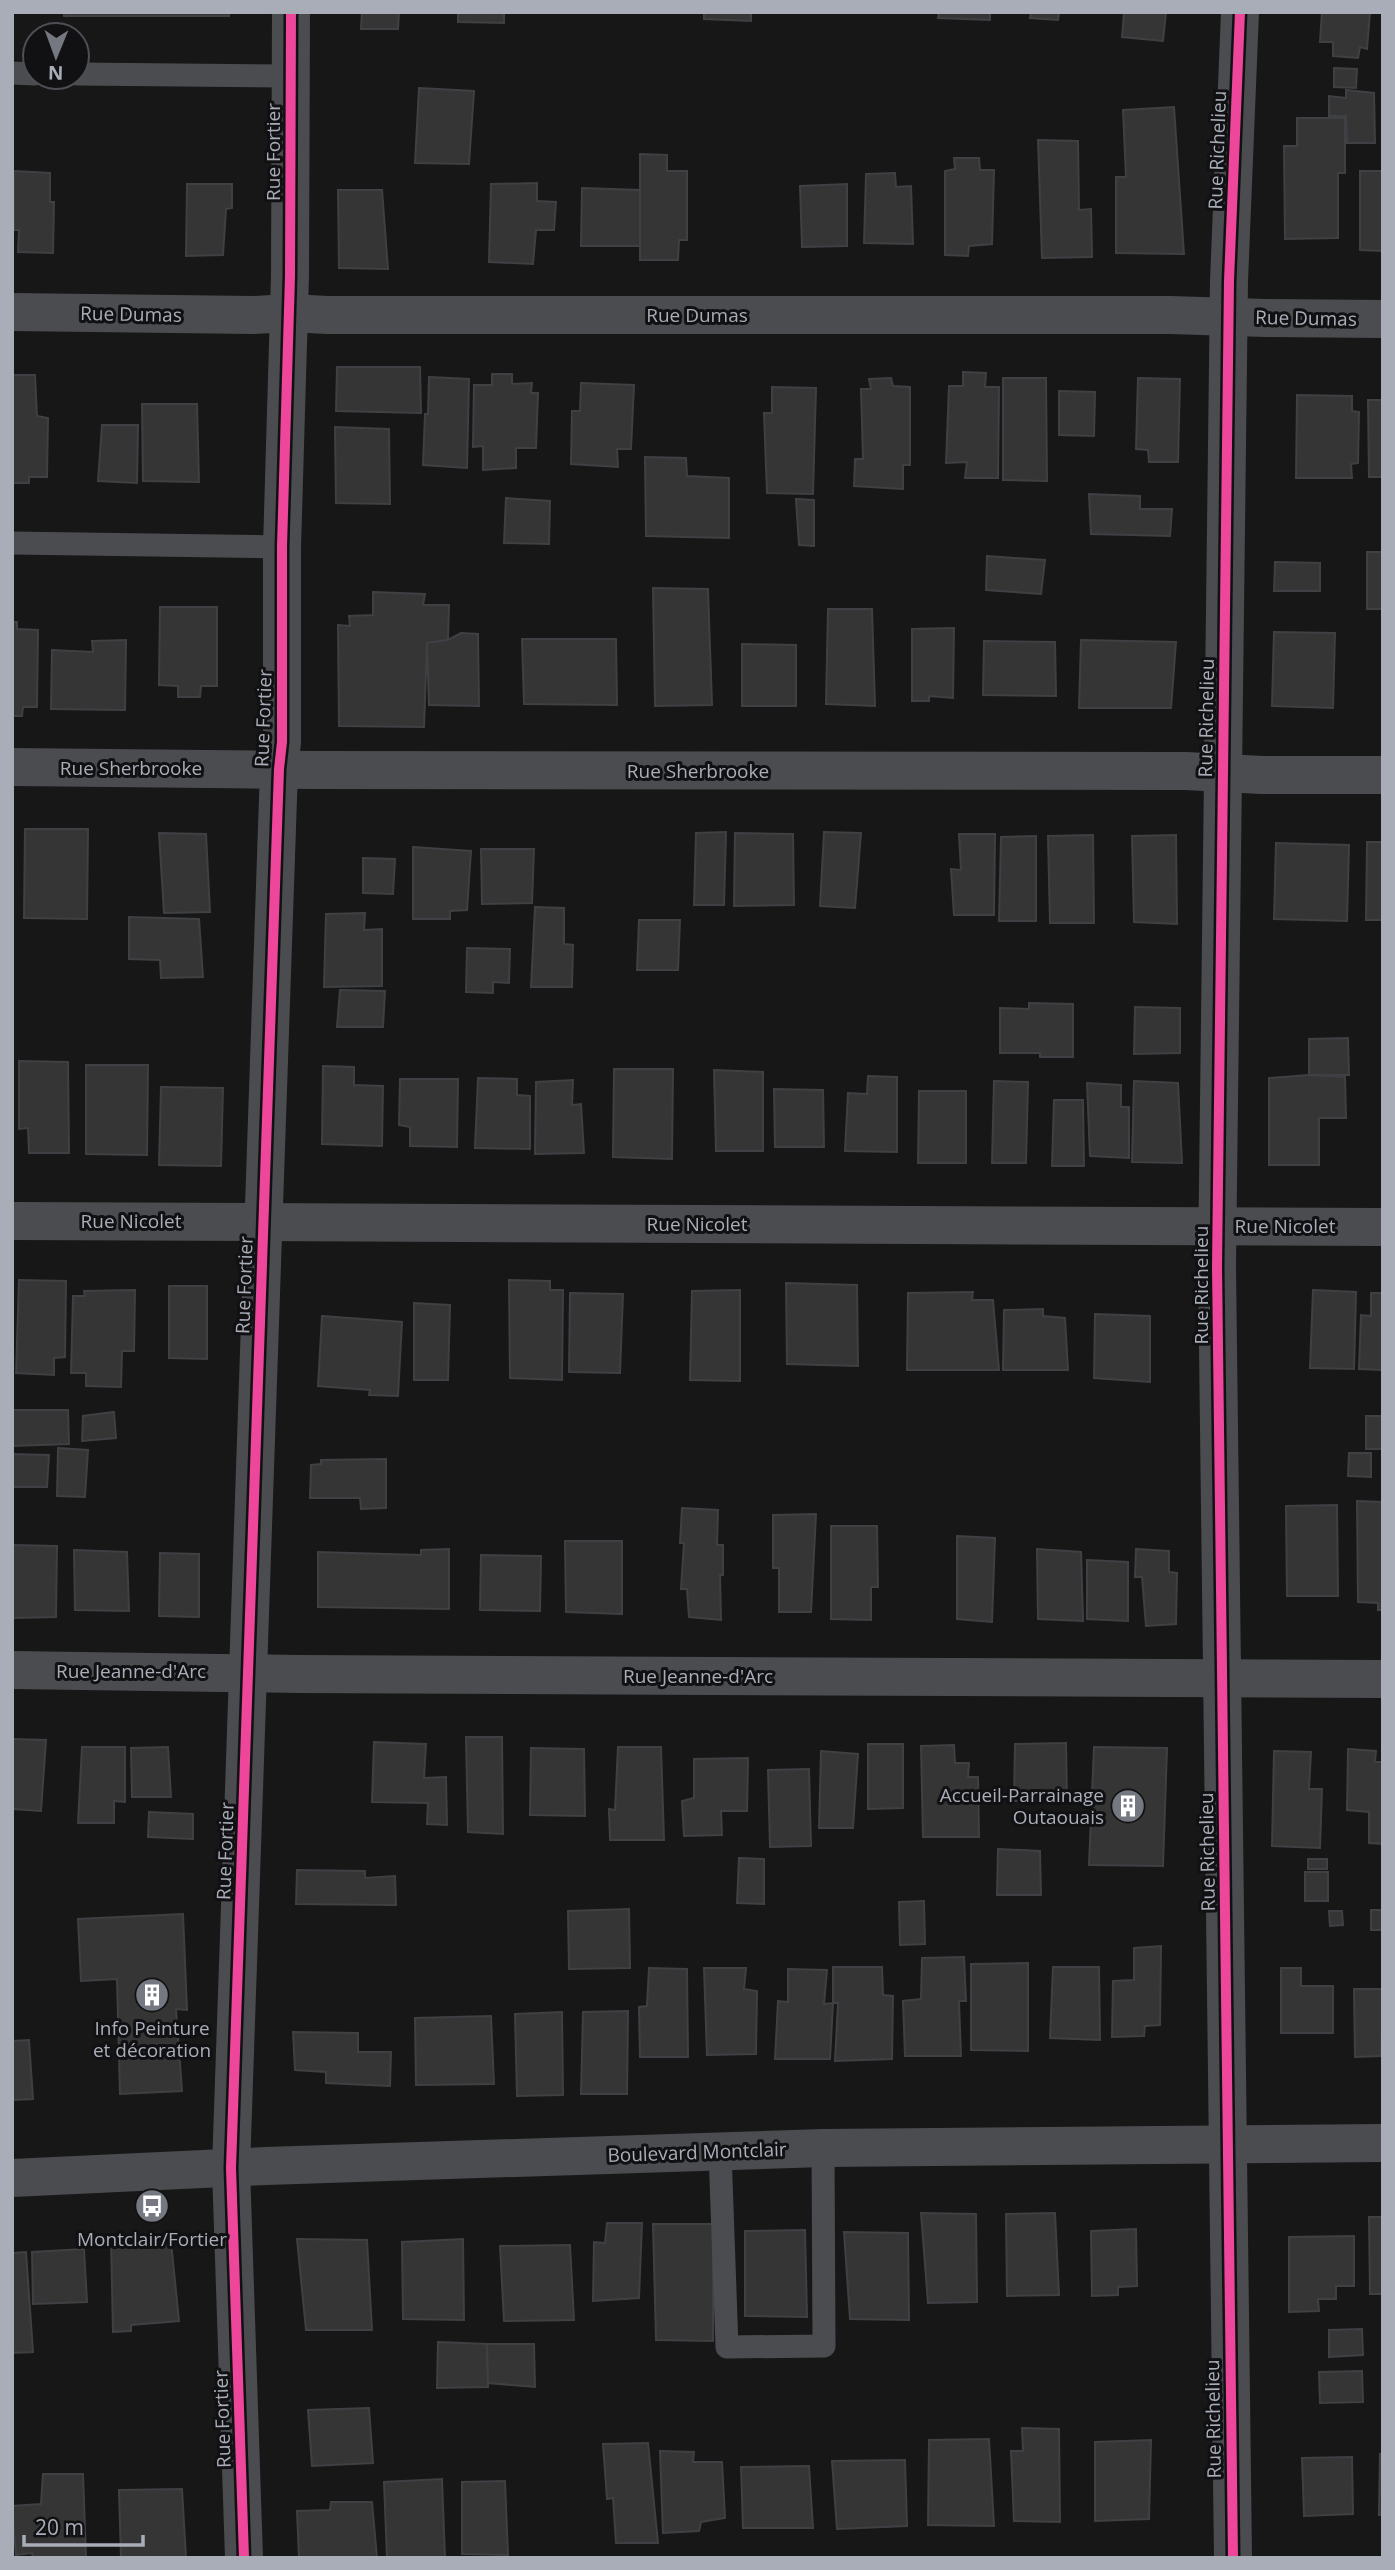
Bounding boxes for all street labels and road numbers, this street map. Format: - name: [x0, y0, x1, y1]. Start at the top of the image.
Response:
- street label: Rue Richelieu: [1202, 90, 1232, 210]
- street label: Rue Fortier: [260, 103, 286, 201]
- street label: Rue Dumas: [80, 300, 182, 328]
- street label: Rue Dumas: [646, 302, 748, 328]
- street label: Rue Dumas: [1255, 304, 1357, 332]
- street label: Rue Richelieu: [1192, 658, 1220, 778]
- street label: Rue Fortier: [248, 668, 278, 767]
- street label: Rue Sherbrooke: [60, 755, 202, 781]
- street label: Rue Sherbrooke: [627, 758, 769, 784]
- street label: Rue Nicolet: [81, 1208, 182, 1234]
- street label: Rue Nicolet: [647, 1211, 748, 1237]
- street label: Rue Nicolet: [1235, 1213, 1336, 1239]
- street label: Rue Richelieu: [1188, 1226, 1214, 1344]
- street label: Rue Fortier: [229, 1235, 259, 1334]
- street label: Rue Jeanne-d'Arc: [56, 1658, 206, 1684]
- street label: Rue Jeanne-d'Arc: [623, 1663, 773, 1689]
- street label: Rue Richelieu: [1193, 1792, 1221, 1912]
- street label: Rue Fortier: [210, 1801, 240, 1900]
- street label: Boulevard Montclair: [607, 2136, 787, 2168]
- street label: Rue Richelieu: [1199, 2359, 1227, 2479]
- street label: Rue Fortier: [207, 2369, 237, 2468]

